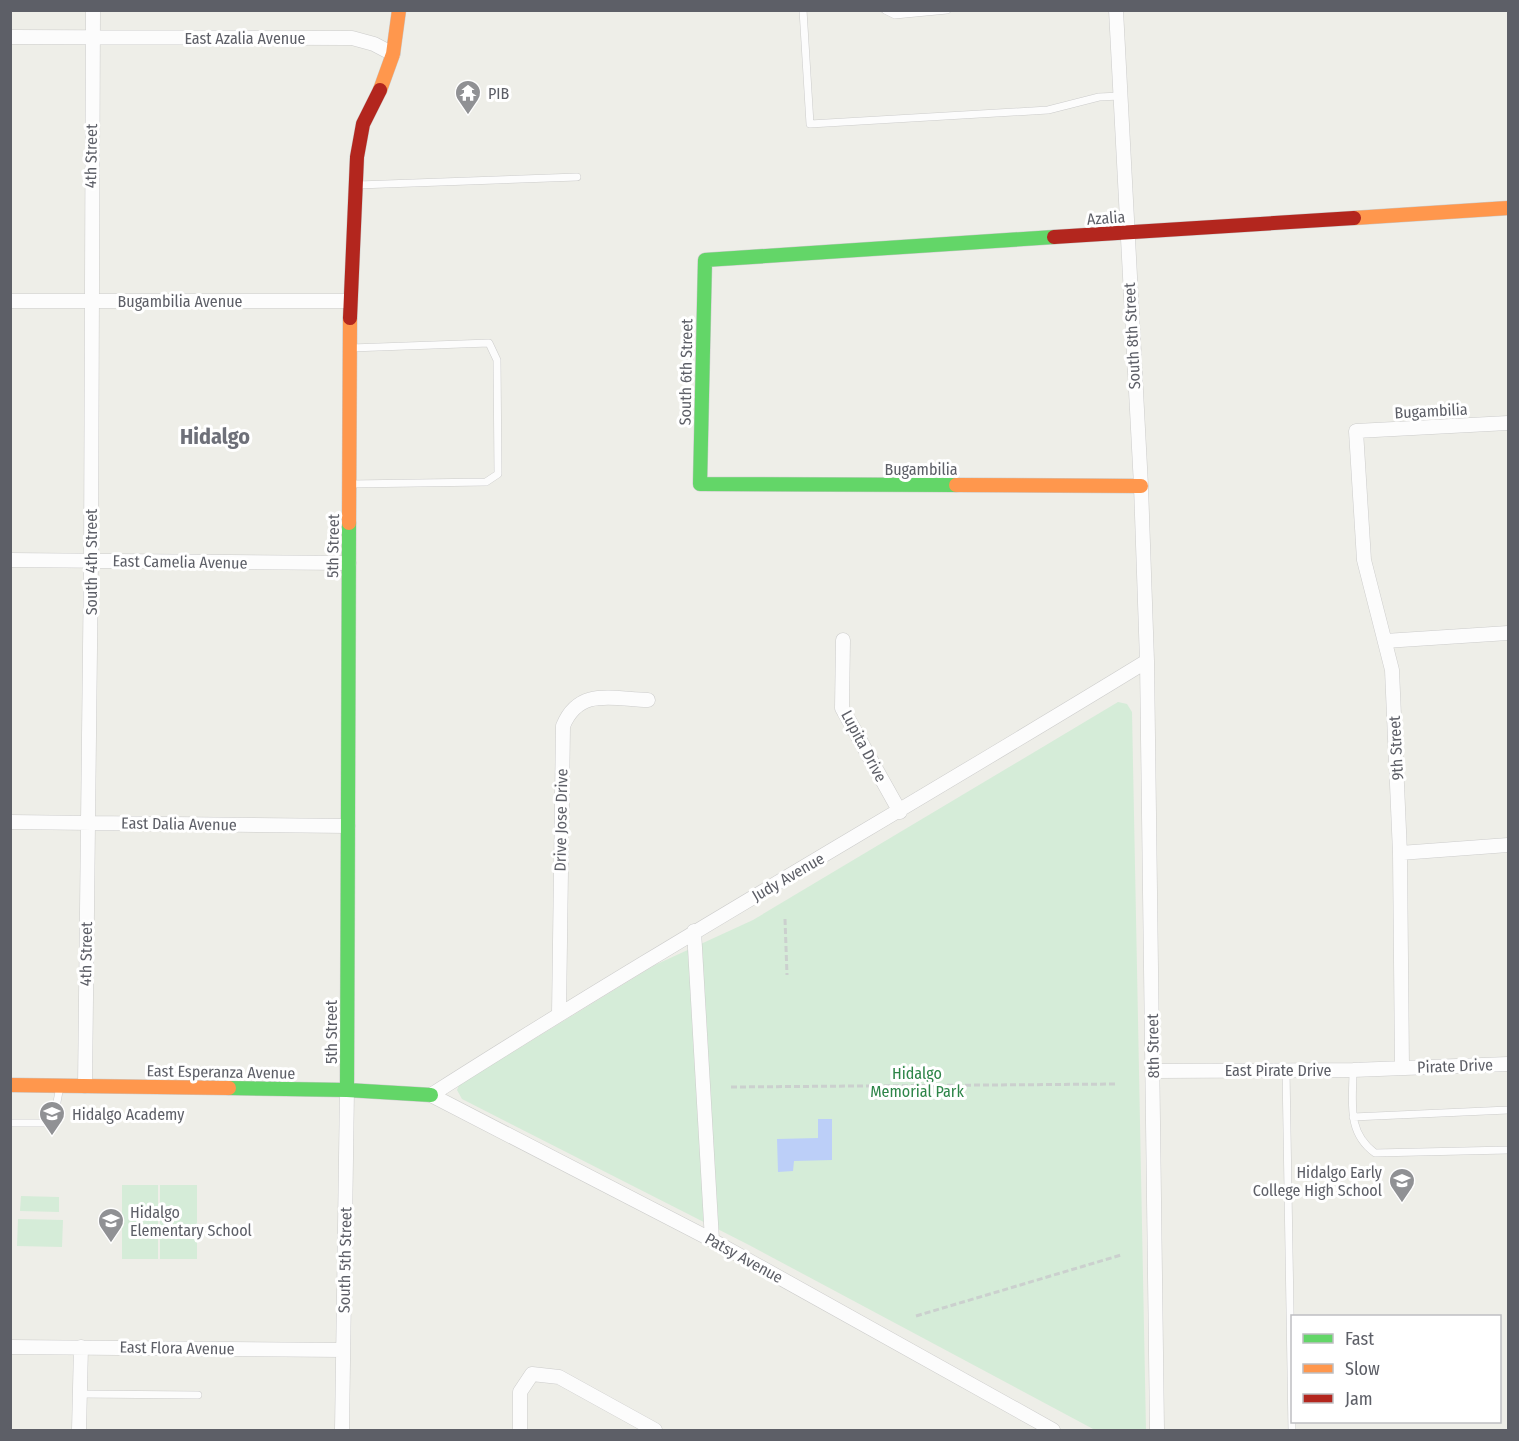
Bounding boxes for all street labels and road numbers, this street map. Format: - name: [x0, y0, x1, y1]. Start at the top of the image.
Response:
- street label: East Azalia Avenue: [184, 29, 306, 48]
- street label: 4th Street: [81, 123, 101, 188]
- street label: Azalia: [1086, 207, 1126, 229]
- street label: South 8th Street: [1120, 281, 1144, 390]
- street label: Bugambilia Avenue: [118, 292, 243, 311]
- street label: South 6th Street: [676, 318, 696, 426]
- street label: Bugambilia: [1394, 400, 1468, 422]
- street label: Bugambilia: [884, 460, 958, 479]
- street label: South 4th Street: [82, 508, 101, 615]
- street label: 5th Street: [323, 513, 343, 578]
- street label: East Camelia Avenue: [112, 551, 248, 573]
- street label: Lupita Drive: [837, 707, 891, 785]
- street label: 9th Street: [1385, 715, 1407, 781]
- street label: Drive Jose Drive: [551, 768, 571, 872]
- street label: East Dalia Avenue: [121, 813, 237, 835]
- street label: Judy Avenue: [748, 849, 828, 905]
- street label: 4th Street: [76, 921, 96, 986]
- street label: 5th Street: [322, 999, 341, 1064]
- street label: 8th Street: [1143, 1013, 1163, 1079]
- street label: Pirate Drive: [1417, 1055, 1493, 1077]
- street label: East Esperanza Avenue: [146, 1061, 296, 1083]
- street label: East Pirate Drive: [1225, 1061, 1331, 1080]
- street label: South 5th Street: [335, 1206, 355, 1313]
- street label: Patsy Avenue: [702, 1229, 786, 1287]
- street label: East Flora Avenue: [119, 1337, 235, 1359]

